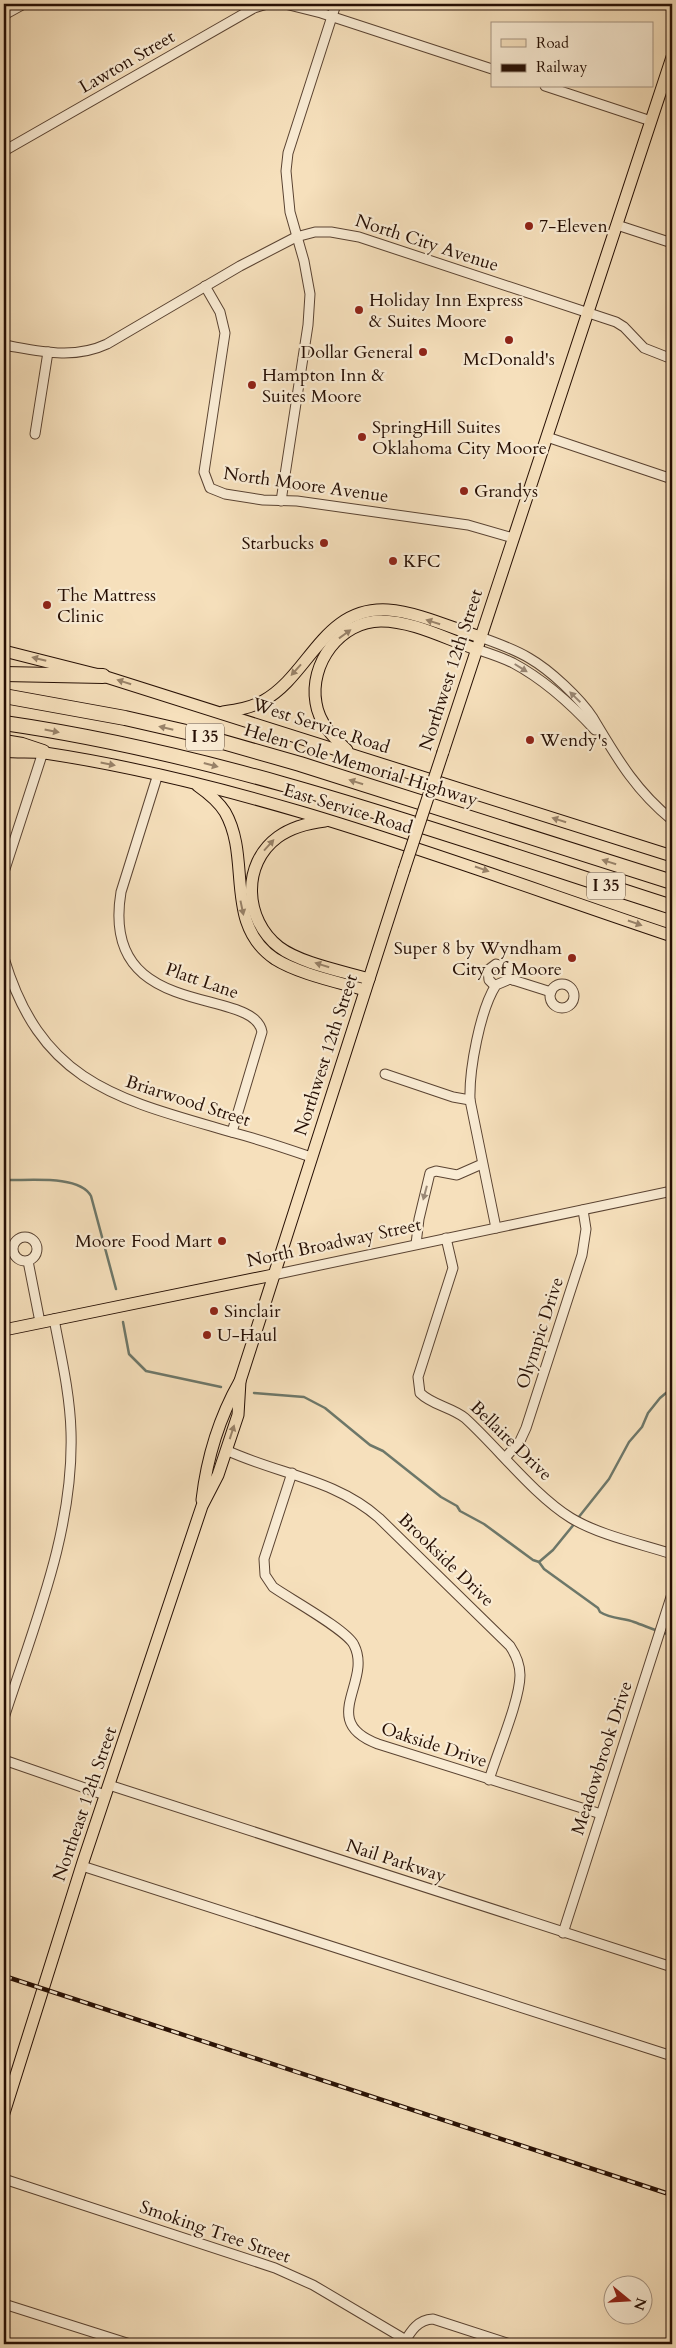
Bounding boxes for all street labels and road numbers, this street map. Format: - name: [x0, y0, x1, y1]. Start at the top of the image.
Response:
- street label: Lawton Street: [74, 24, 180, 100]
- street label: North City Avenue: [352, 208, 502, 278]
- street label: North Moore Avenue: [222, 461, 390, 509]
- street label: Northwest 12th Street: [413, 586, 489, 754]
- street label: West Service Road: [248, 692, 393, 760]
- street label: Helen Cole Memorial Highway: [241, 718, 481, 813]
- road number: I 35: [186, 724, 224, 750]
- street label: East Service Road: [280, 777, 416, 841]
- road number: I 35: [587, 872, 625, 899]
- street label: Platt Lane: [162, 957, 242, 1005]
- street label: Northwest 12th Street: [288, 971, 364, 1139]
- street label: Briarwood Street: [122, 1069, 254, 1133]
- street label: North Broadway Street: [244, 1212, 424, 1274]
- street label: Olympic Drive: [510, 1274, 570, 1392]
- street label: Bellaire Drive: [464, 1395, 558, 1487]
- street label: Brookside Drive: [392, 1508, 500, 1612]
- street label: Meadowbrook Drive: [565, 1678, 639, 1838]
- street label: Oakside Drive: [378, 1716, 490, 1774]
- street label: Northeast 12th Street: [47, 1723, 123, 1885]
- street label: Nail Parkway: [343, 1833, 450, 1889]
- street label: Smoking Tree Street: [136, 2194, 294, 2270]

